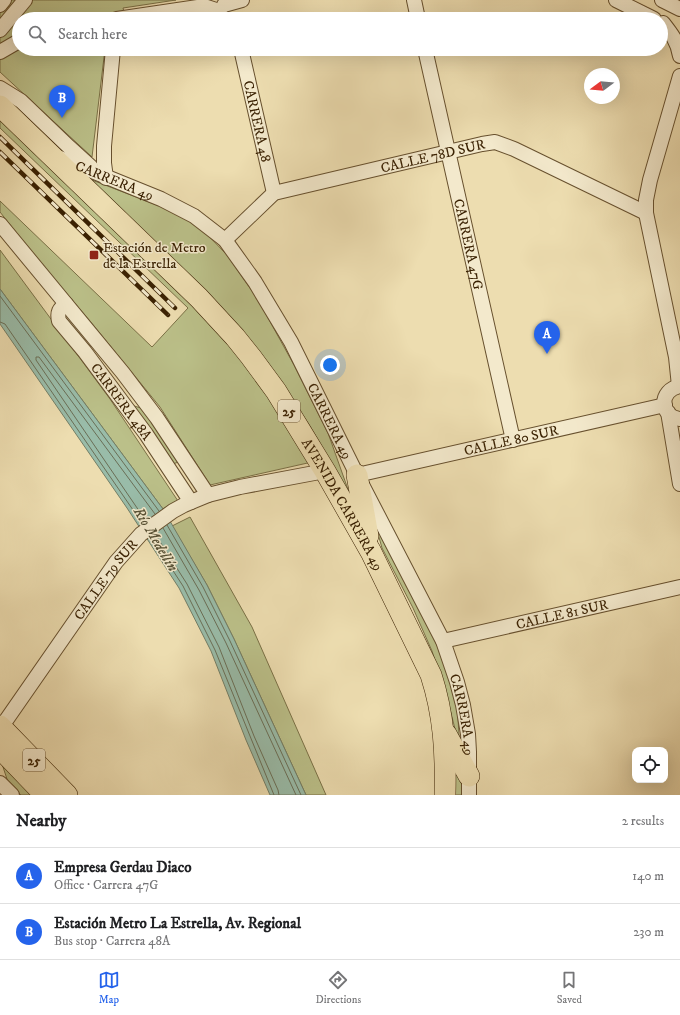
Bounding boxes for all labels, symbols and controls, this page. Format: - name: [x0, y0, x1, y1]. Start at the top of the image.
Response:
- search box: [12, 12, 668, 56]
- icon: search: [26, 23, 48, 45]
- text: Search here: [58, 25, 127, 44]
- north arrow: [584, 68, 620, 104]
- street label: CARRERA 48: [239, 79, 275, 164]
- pin: B: [49, 85, 75, 118]
- street label: CALLE 78D SUR: [379, 135, 488, 178]
- street label: CARRERA 49: [72, 157, 156, 205]
- street label: CARRERA 47G: [449, 197, 487, 292]
- place label: Estación de Metro de la Estrella: [103, 239, 206, 273]
- marker: Estación de Metro de la Estrella: [88, 249, 100, 261]
- pin: A: [534, 321, 560, 354]
- your location: [320, 355, 340, 375]
- street label: CARRERA 48A: [86, 360, 156, 445]
- street label: CARRERA 49: [303, 380, 356, 463]
- road number: 25: [278, 400, 300, 422]
- street label: CALLE 80 SUR: [462, 421, 561, 460]
- street label: AVENIDA CARRERA 49: [297, 435, 387, 574]
- water label: Río Medellín: [128, 503, 182, 575]
- street label: CALLE 79 SUR: [70, 535, 142, 624]
- street label: CALLE 81 SUR: [514, 595, 611, 634]
- street label: CARRERA 49: [445, 672, 477, 756]
- map controls: [632, 747, 668, 783]
- button: locate: [632, 747, 668, 783]
- road number: 25: [23, 749, 45, 771]
- text: Nearby: [16, 810, 66, 832]
- text: 2 results: [622, 813, 664, 829]
- text: Empresa Gerdau Diaco: [54, 858, 191, 877]
- text: A: [25, 868, 33, 884]
- text: 140 m: [632, 868, 664, 884]
- text: Office · Carrera 47G: [54, 877, 158, 893]
- text: Estación Metro La Estrella, Av. Regional: [54, 914, 301, 933]
- text: B: [25, 924, 33, 940]
- text: 230 m: [633, 924, 664, 940]
- text: Bus stop · Carrera 48A: [54, 933, 170, 949]
- tab: Map: [98, 969, 120, 1007]
- tab: Directions: [316, 969, 361, 1007]
- tab: Saved: [557, 969, 582, 1007]

